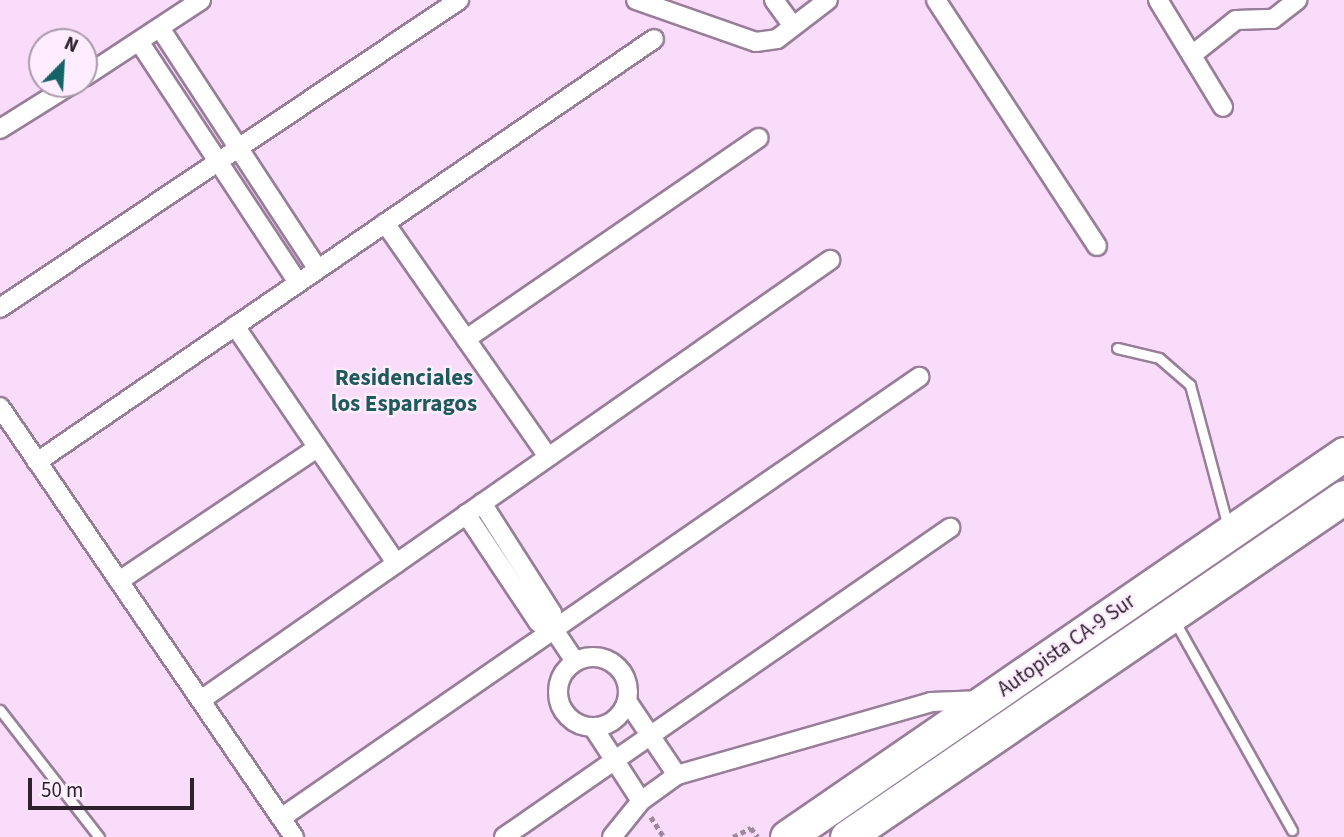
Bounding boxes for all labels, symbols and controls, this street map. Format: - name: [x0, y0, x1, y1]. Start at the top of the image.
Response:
- north arrow: [28, 28, 98, 98]
- text: N: [60, 30, 82, 60]
- district label: Residenciales los Esparragos: [331, 364, 477, 418]
- street label: Autopista CA-9 Sur: [992, 588, 1140, 702]
- scale bar: [32, 764, 198, 808]
- text: 50 m: [41, 775, 83, 805]

